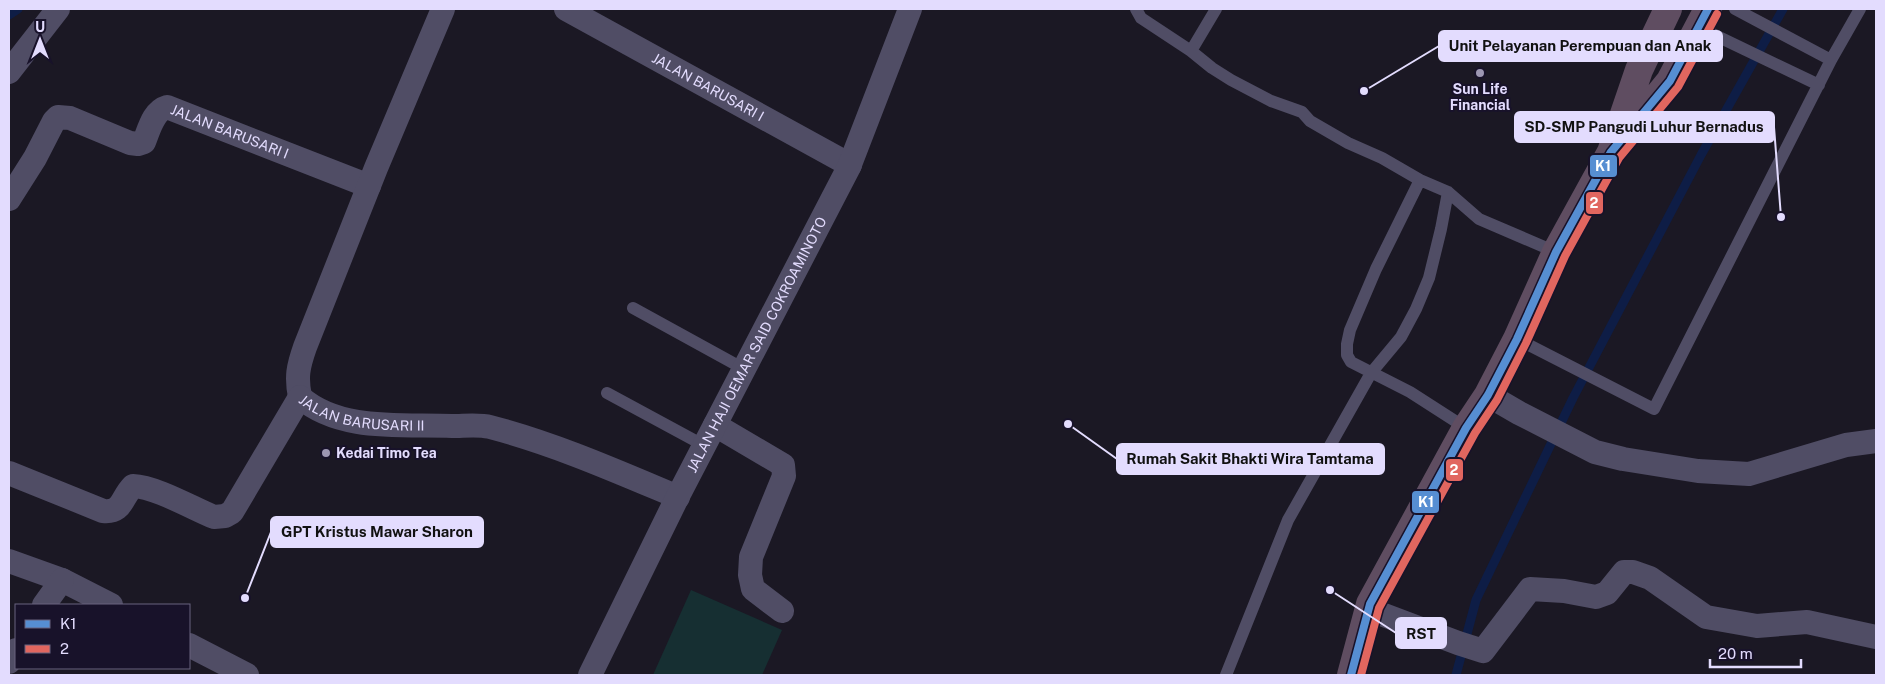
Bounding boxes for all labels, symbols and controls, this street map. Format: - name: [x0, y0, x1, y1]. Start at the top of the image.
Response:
- north arrow: [15, 15, 65, 65]
- text: U: [35, 19, 45, 35]
- callout: Unit Pelayanan Perempuan dan Anak: [1439, 31, 1722, 61]
- text: Unit Pelayanan Perempuan dan Anak: [1449, 37, 1712, 54]
- street label: JALAN BARUSARI I: [649, 50, 767, 124]
- marker: Sun Life Financial: [1474, 67, 1486, 79]
- place label: Sun Life Financial: [1450, 81, 1511, 113]
- street label: JALAN BARUSARI I: [168, 101, 291, 162]
- callout: SD-SMP Pangudi Luhur Bernadus: [1515, 112, 1774, 142]
- text: SD-SMP Pangudi Luhur Bernadus: [1524, 118, 1764, 135]
- line badge: K1: [1589, 154, 1618, 178]
- text: K1: [1595, 158, 1611, 174]
- line badge: 2: [1585, 191, 1604, 215]
- text: 2: [1590, 195, 1599, 211]
- street label: JALAN HAJI OEMAR SAID COKROAMINOTO: [684, 214, 830, 475]
- street label: JALAN BARUSARI II: [296, 392, 425, 434]
- callout: Rumah Sakit Bhakti Wira Tamtama: [1117, 444, 1384, 474]
- place label: Kedai Timo Tea: [336, 445, 437, 461]
- marker: Kedai Timo Tea: [320, 447, 332, 459]
- text: Rumah Sakit Bhakti Wira Tamtama: [1126, 450, 1374, 467]
- line badge: 2: [1445, 458, 1464, 482]
- text: 2: [1450, 462, 1459, 478]
- line badge: K1: [1411, 490, 1440, 514]
- text: K1: [1418, 494, 1434, 510]
- callout: GPT Kristus Mawar Sharon: [271, 517, 483, 547]
- text: GPT Kristus Mawar Sharon: [281, 523, 473, 540]
- legend: [15, 604, 190, 669]
- text: K1: [60, 615, 76, 632]
- callout: RST: [1396, 618, 1446, 648]
- text: RST: [1406, 625, 1436, 642]
- scale bar: [1710, 636, 1801, 668]
- text: 2: [60, 640, 69, 657]
- text: 20 m: [1718, 645, 1753, 662]

